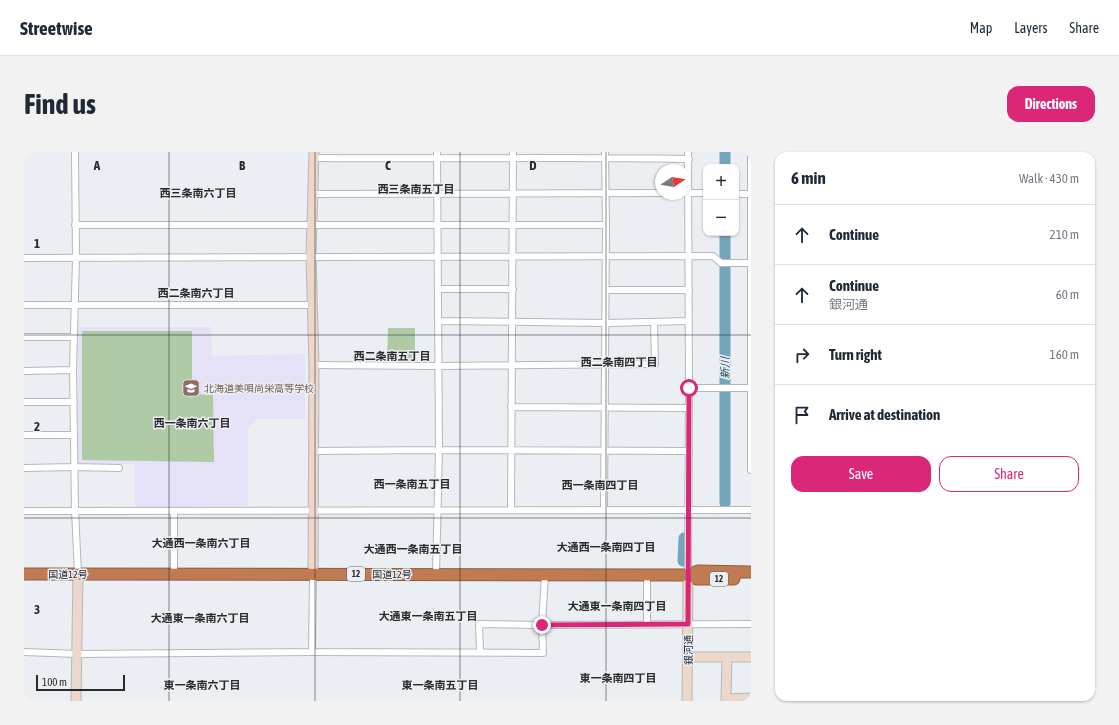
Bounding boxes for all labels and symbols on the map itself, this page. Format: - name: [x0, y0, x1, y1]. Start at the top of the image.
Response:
- text: A: [93, 158, 101, 173]
- text: B: [239, 158, 246, 173]
- text: C: [385, 158, 391, 173]
- text: D: [529, 158, 537, 173]
- north arrow: [655, 164, 691, 200]
- district label: 西三条南五丁目: [378, 183, 455, 195]
- district label: 西三条南六丁目: [160, 187, 237, 199]
- text: 1: [34, 236, 40, 251]
- district label: 西二条南六丁目: [158, 287, 235, 299]
- district label: 西二条南五丁目: [354, 350, 431, 362]
- district label: 西二条南四丁目: [581, 356, 658, 368]
- water label: 新川: [719, 356, 731, 379]
- school or university icon: 北海道美唄尚栄高等学校: [181, 378, 201, 398]
- route start: [680, 379, 698, 397]
- place label: 北海道美唄尚栄高等学校: [204, 383, 314, 394]
- district label: 西一条南六丁目: [154, 417, 231, 429]
- text: 2: [34, 419, 40, 434]
- district label: 西一条南五丁目: [374, 478, 451, 490]
- district label: 西一条南四丁目: [562, 479, 639, 491]
- district label: 大通西一条南六丁目: [152, 537, 251, 549]
- district label: 大通西一条南四丁目: [557, 541, 656, 553]
- district label: 大通西一条南五丁目: [364, 543, 463, 555]
- road number: 12: [347, 567, 365, 581]
- street label: 国道12号: [48, 569, 88, 580]
- street label: 国道12号: [372, 569, 412, 580]
- road number: 12: [710, 572, 728, 586]
- district label: 大通東一条南四丁目: [568, 600, 667, 612]
- text: 3: [34, 602, 40, 617]
- district label: 大通東一条南五丁目: [379, 610, 478, 622]
- district label: 大通東一条南六丁目: [151, 612, 250, 624]
- route end: [533, 616, 551, 634]
- street label: 銀河通: [683, 635, 694, 665]
- district label: 東一条南四丁目: [580, 672, 657, 684]
- scale bar: [36, 673, 125, 692]
- district label: 東一条南六丁目: [164, 679, 241, 691]
- district label: 東一条南五丁目: [402, 679, 479, 691]

